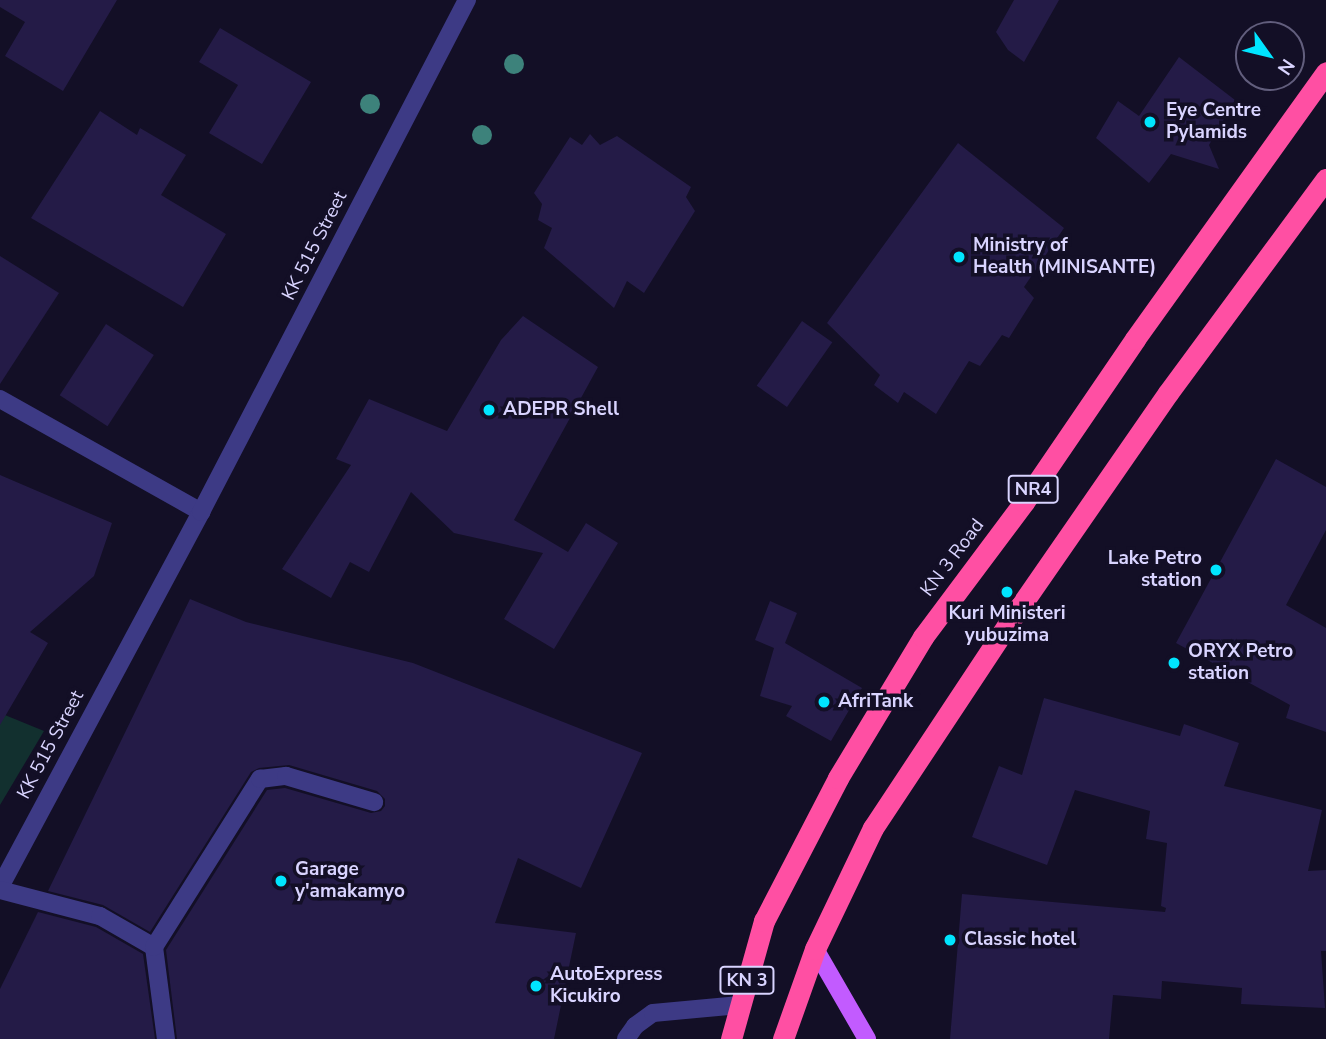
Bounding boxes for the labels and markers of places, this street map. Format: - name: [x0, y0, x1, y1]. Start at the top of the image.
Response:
- place label: Eye Centre Pylamids: [1166, 100, 1261, 144]
- marker: Eye Centre Pylamids: [1140, 112, 1160, 132]
- place label: Ministry of Health (MINISANTE): [973, 235, 1156, 279]
- marker: Ministry of Health (MINISANTE): [951, 249, 967, 265]
- place label: ADEPR Shell: [503, 399, 619, 421]
- marker: ADEPR Shell: [481, 402, 497, 418]
- place label: Lake Petro station: [1108, 548, 1202, 592]
- marker: Lake Petro station: [1208, 562, 1224, 578]
- marker: Kuri Ministeri yubuzima: [999, 584, 1015, 600]
- place label: Kuri Ministeri yubuzima: [948, 603, 1066, 647]
- place label: ORYX Petro station: [1188, 641, 1293, 685]
- marker: ORYX Petro station: [1166, 655, 1182, 671]
- place label: AfriTank: [838, 691, 913, 713]
- marker: AfriTank: [816, 694, 832, 710]
- place label: Garage y'amakamyo: [295, 859, 405, 903]
- marker: Garage y'amakamyo: [273, 873, 289, 889]
- place label: Classic hotel: [964, 929, 1076, 951]
- marker: Classic hotel: [942, 932, 958, 948]
- place label: AutoExpress Kicukiro: [550, 964, 663, 1008]
- marker: AutoExpress Kicukiro: [528, 978, 544, 994]

